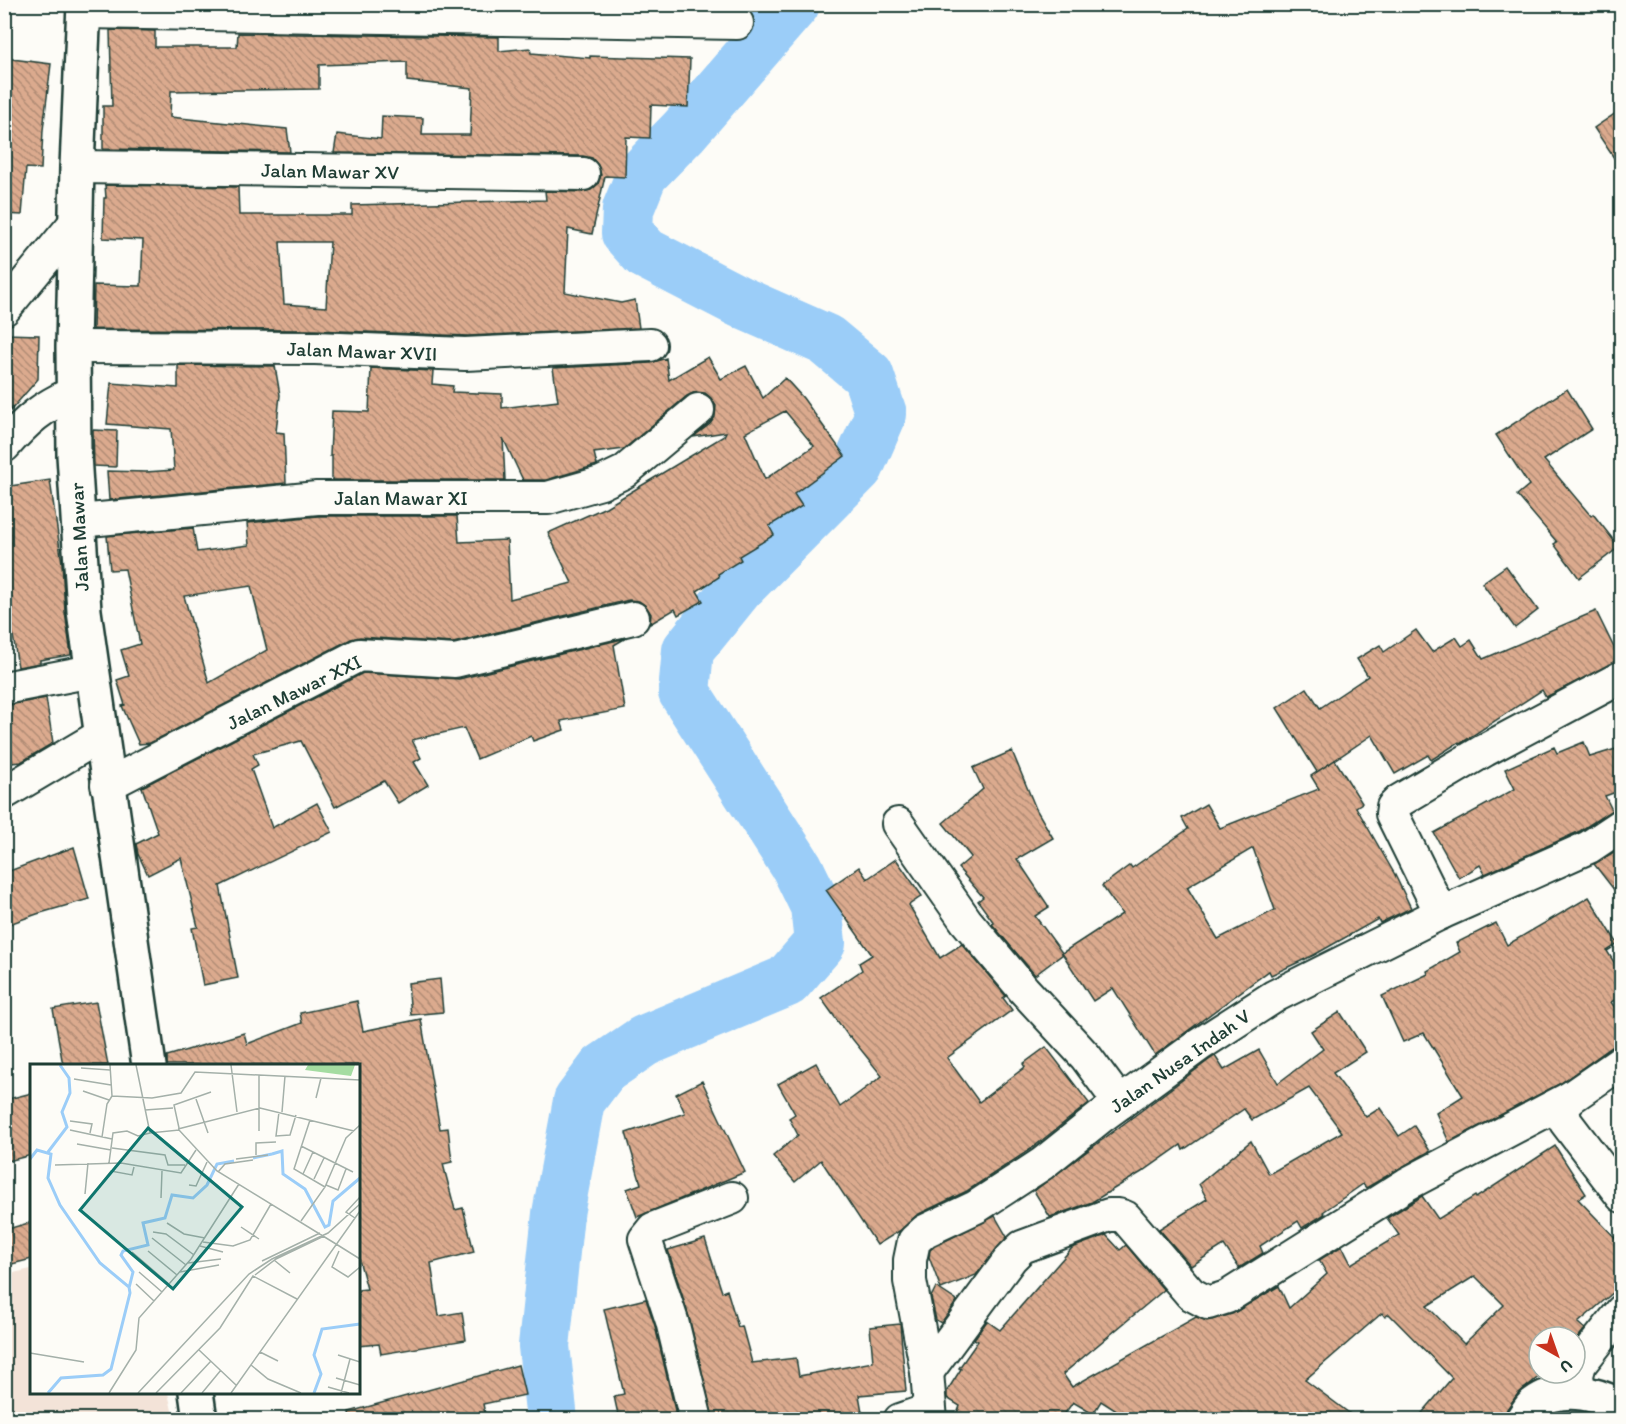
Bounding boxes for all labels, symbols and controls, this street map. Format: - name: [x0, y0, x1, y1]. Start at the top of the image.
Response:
- street label: Jalan Mawar XV: [261, 158, 399, 184]
- street label: Jalan Mawar XVII: [286, 336, 438, 366]
- street label: Jalan Mawar: [64, 482, 94, 592]
- street label: Jalan Mawar XI: [334, 486, 468, 510]
- street label: Jalan Mawar XXI: [223, 649, 365, 735]
- street label: Jalan Nusa Indah V: [1105, 1004, 1255, 1118]
- inset map: [30, 1064, 360, 1394]
- north arrow: [1527, 1325, 1587, 1385]
- text: U: [1556, 1355, 1576, 1377]

